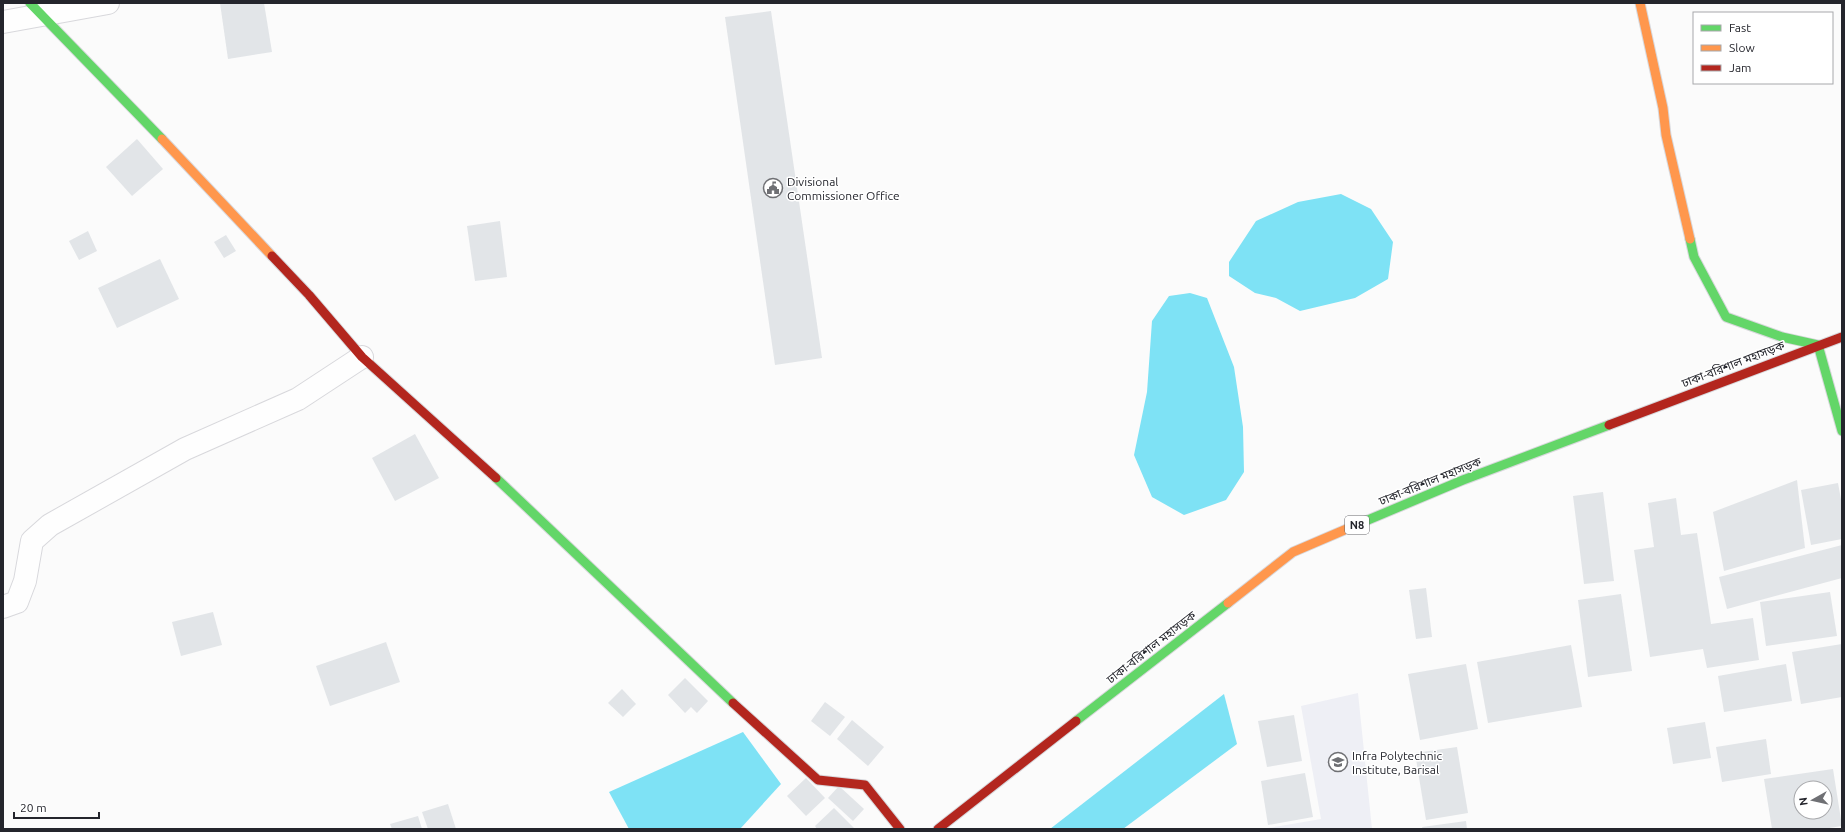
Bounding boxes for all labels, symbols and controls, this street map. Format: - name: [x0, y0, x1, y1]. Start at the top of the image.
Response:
- legend: [1693, 12, 1833, 84]
- text: Fast: [1729, 21, 1751, 34]
- text: Slow: [1729, 41, 1755, 54]
- text: Jam: [1729, 61, 1751, 74]
- place label: Divisional Commissioner Office: [787, 175, 900, 202]
- public building icon: Divisional Commissioner Office: [762, 177, 784, 199]
- street label: ঢাকা-বরিশাল মহাসড়ক: [1678, 337, 1787, 391]
- street label: ঢাকা-বরিশাল মহাসড়ক: [1376, 453, 1484, 509]
- road number: N8: [1345, 516, 1369, 534]
- street label: ঢাকা-বরিশাল মহাসড়ক: [1103, 607, 1199, 687]
- place label: Infra Polytechnic Institute, Barisal: [1352, 749, 1442, 776]
- school or university icon: Infra Polytechnic Institute, Barisal: [1327, 751, 1349, 773]
- north arrow: [1793, 780, 1833, 820]
- scale bar: [14, 794, 99, 820]
- text: N: [1797, 796, 1810, 806]
- text: 20 m: [20, 801, 47, 814]

